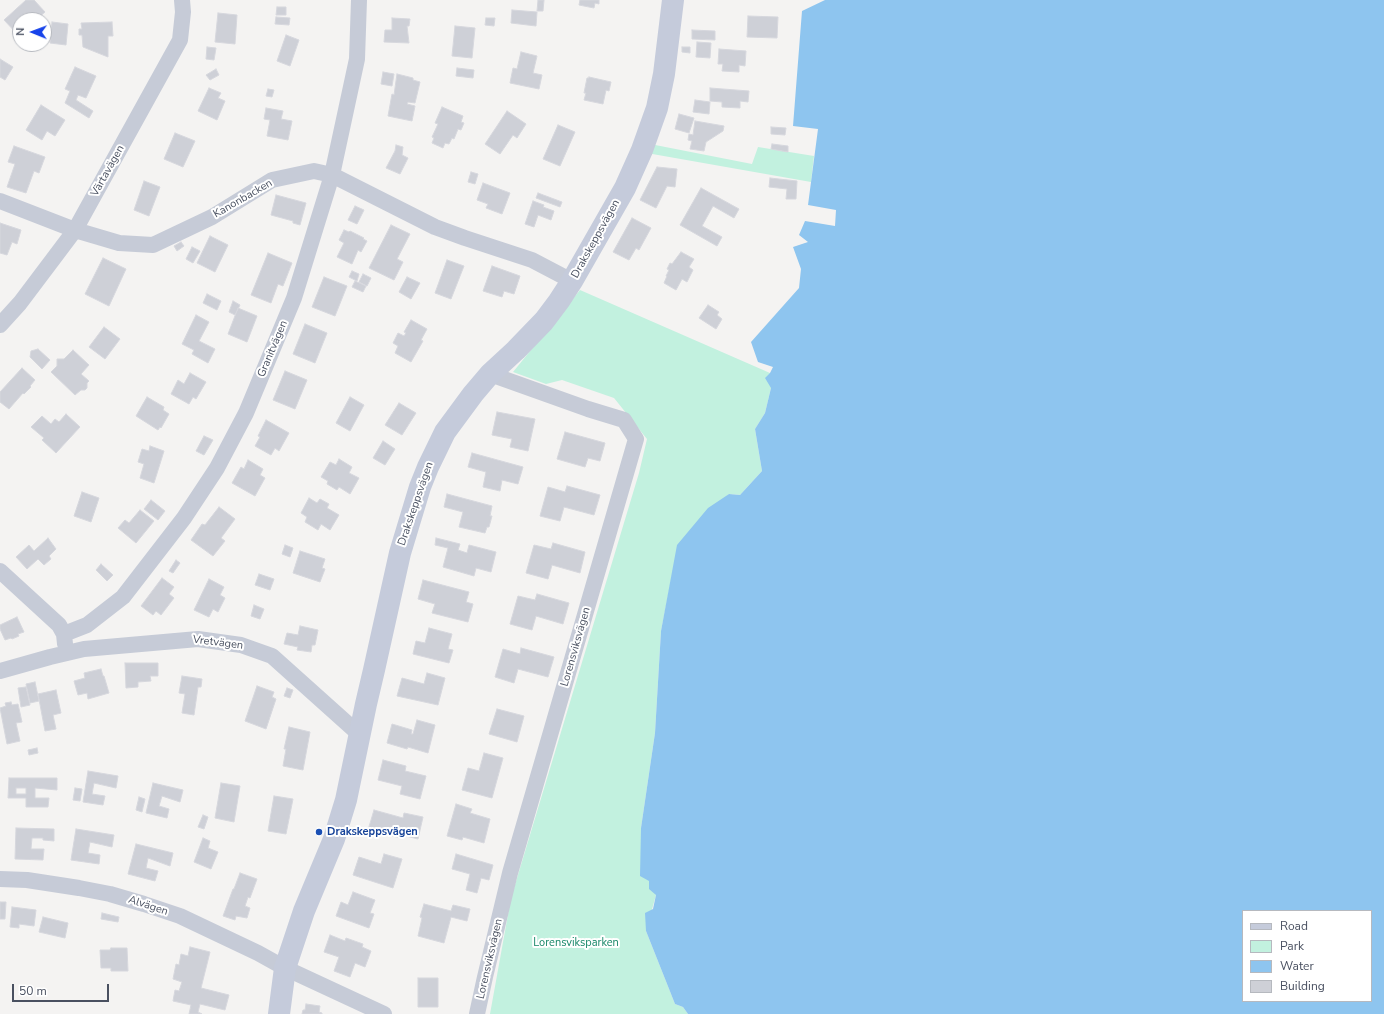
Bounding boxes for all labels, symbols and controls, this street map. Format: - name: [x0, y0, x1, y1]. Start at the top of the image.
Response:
- north arrow: [12, 12, 52, 52]
- text: N: [13, 28, 28, 36]
- street label: Värtavägen: [89, 143, 127, 199]
- street label: Kanonbacken: [211, 177, 275, 221]
- street label: Drakskeppsvägen: [569, 197, 623, 281]
- street label: Granitvägen: [255, 319, 291, 379]
- street label: Drakskeppsvägen: [395, 460, 437, 548]
- street label: Lorensviksvägen: [558, 606, 594, 688]
- street label: Vretvägen: [192, 633, 244, 653]
- place label: Drakskeppsvägen: [327, 825, 418, 839]
- marker: Drakskeppsvägen: [314, 827, 324, 837]
- street label: Alvägen: [126, 893, 170, 919]
- legend: [1242, 910, 1372, 1002]
- street label: Lorensviksvägen: [474, 918, 506, 1000]
- text: Road: [1280, 918, 1308, 934]
- park label: Lorensviksparken: [533, 936, 619, 950]
- text: Park: [1280, 938, 1304, 954]
- text: Water: [1280, 958, 1314, 974]
- scale bar: [14, 976, 111, 1002]
- text: Building: [1280, 978, 1325, 994]
- text: 50 m: [19, 983, 47, 999]

